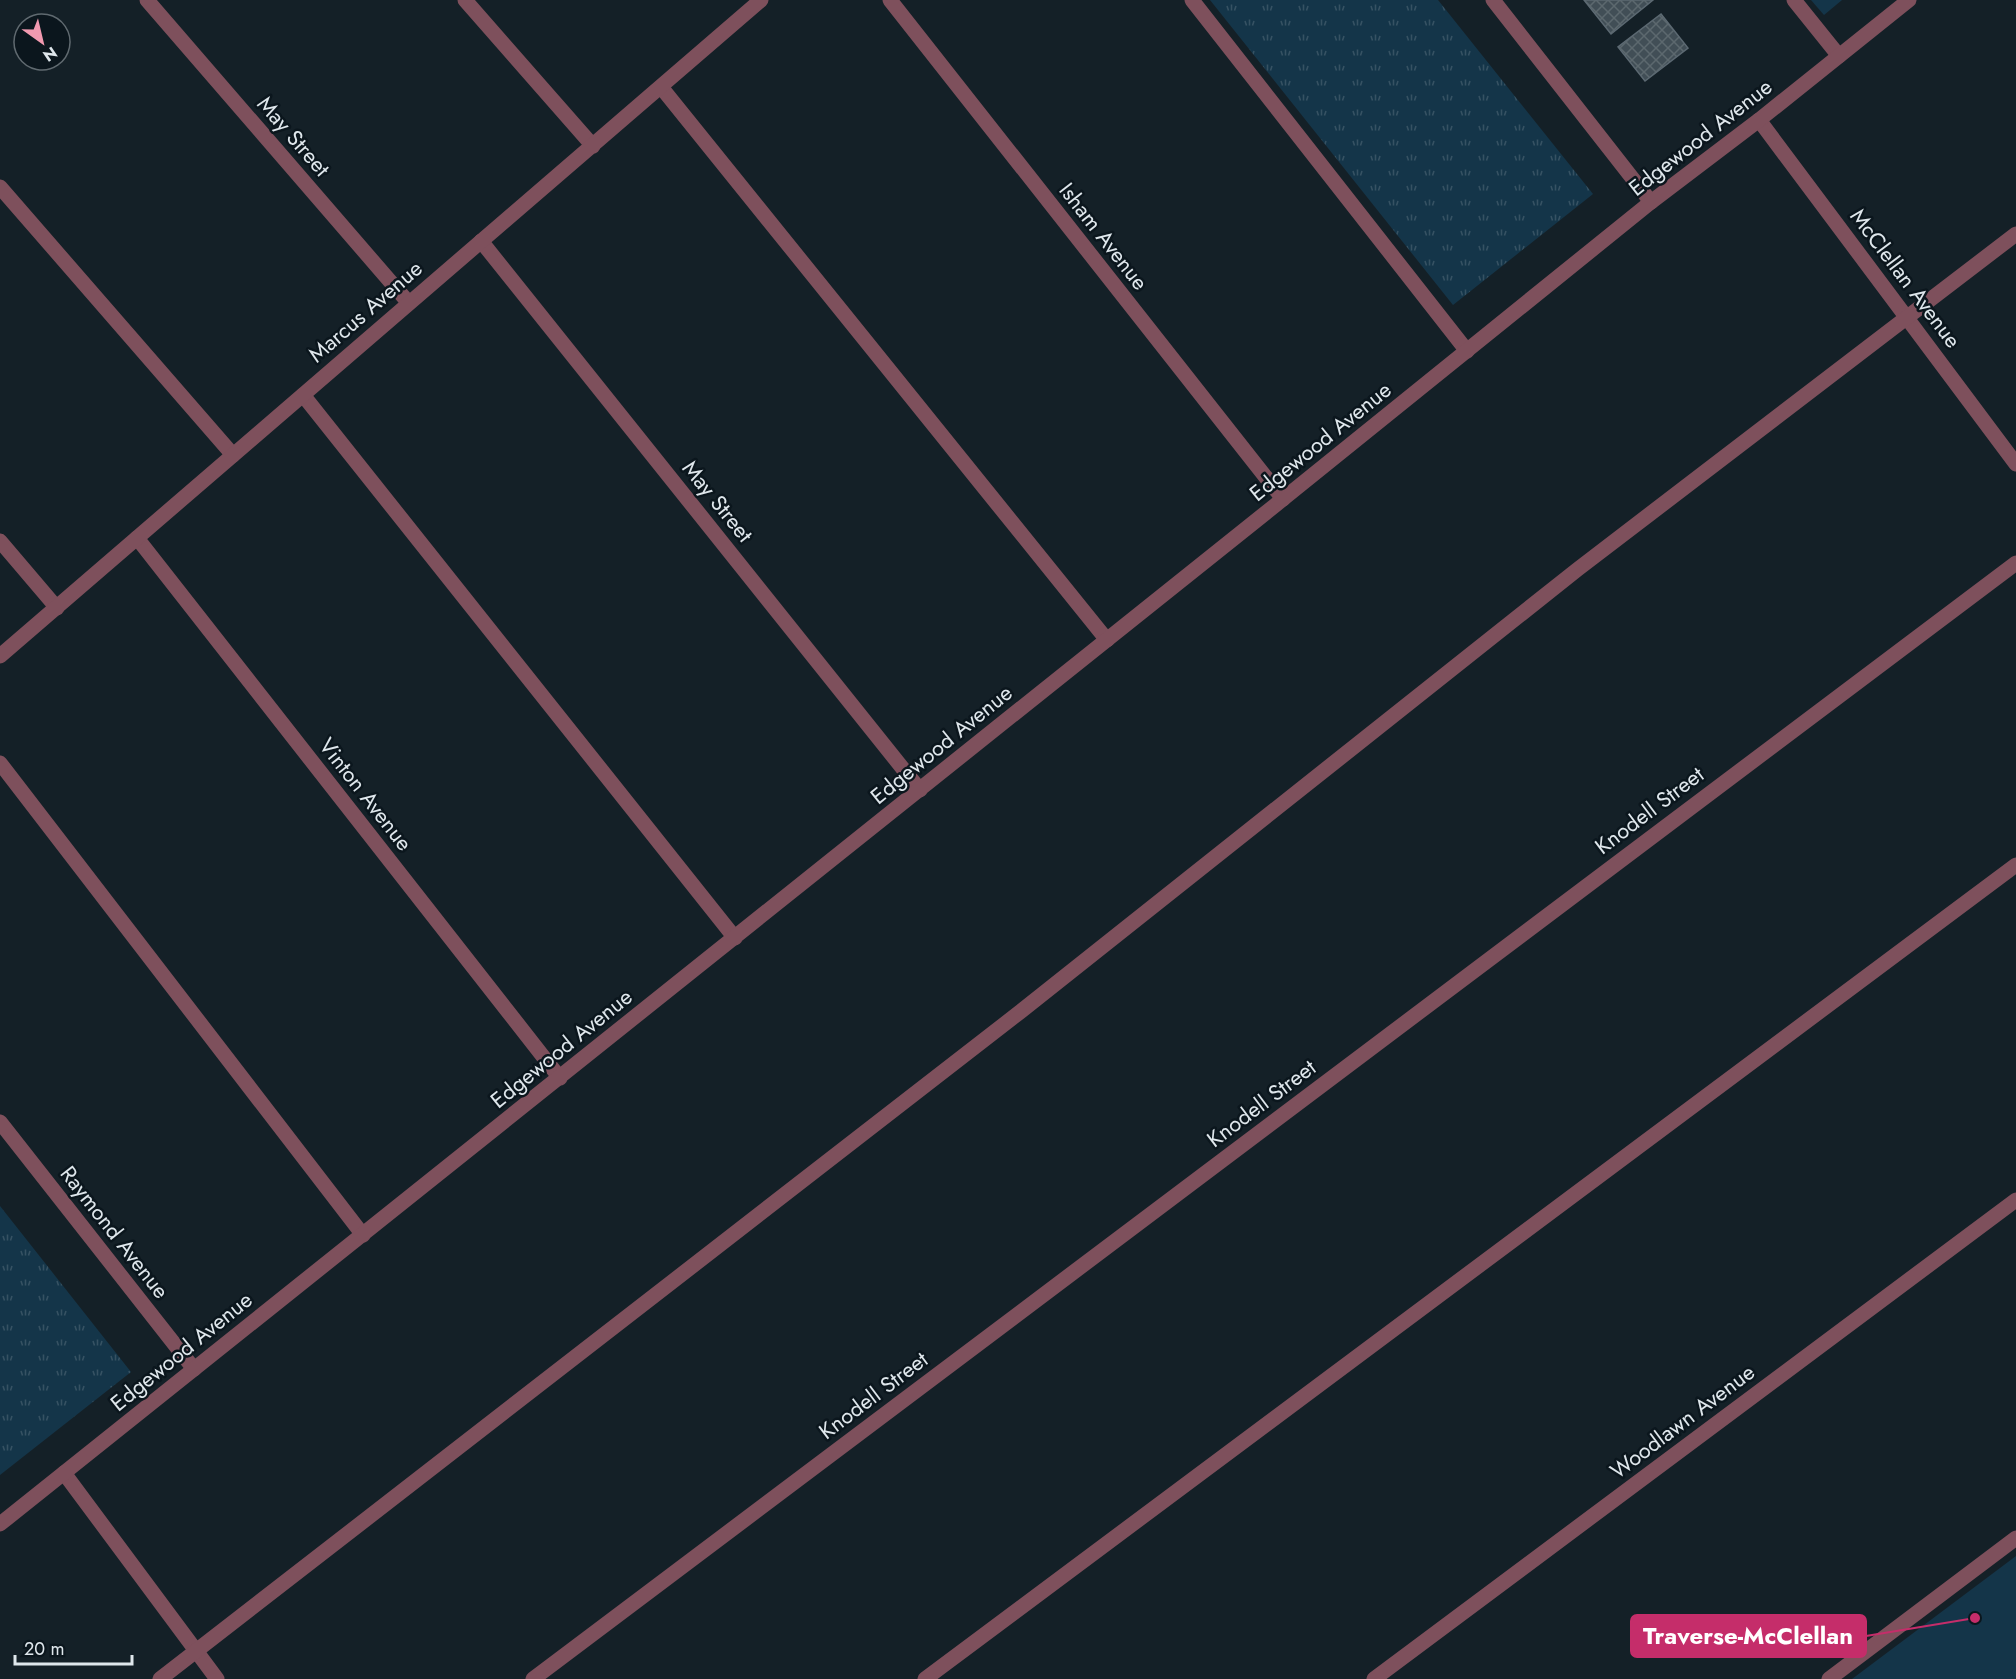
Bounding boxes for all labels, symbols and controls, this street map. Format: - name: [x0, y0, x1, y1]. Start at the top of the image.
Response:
- north arrow: [12, 12, 72, 72]
- text: N: [38, 41, 62, 67]
- street label: Edgewood Avenue: [1621, 71, 1779, 203]
- street label: May Street: [250, 89, 338, 184]
- street label: Isham Avenue: [1052, 175, 1156, 297]
- street label: McClellan Avenue: [1843, 202, 1969, 354]
- street label: Marcus Avenue: [301, 252, 429, 370]
- street label: Edgewood Avenue: [1242, 374, 1398, 508]
- street label: May Street: [675, 453, 761, 549]
- street label: Edgewood Avenue: [863, 677, 1019, 811]
- street label: Vinton Avenue: [312, 731, 420, 857]
- street label: Knodell Street: [1588, 758, 1711, 862]
- street label: Edgewood Avenue: [483, 981, 639, 1115]
- street label: Knodell Street: [1200, 1051, 1323, 1155]
- street label: Raymond Avenue: [53, 1159, 177, 1305]
- street label: Edgewood Avenue: [103, 1284, 259, 1418]
- street label: Knodell Street: [812, 1343, 935, 1447]
- street label: Woodlawn Avenue: [1603, 1356, 1761, 1486]
- callout: Traverse-McClellan: [1631, 1615, 1866, 1657]
- text: Traverse-McClellan: [1643, 1618, 1853, 1653]
- scale bar: [15, 1628, 132, 1666]
- text: 20 m: [24, 1636, 64, 1662]

